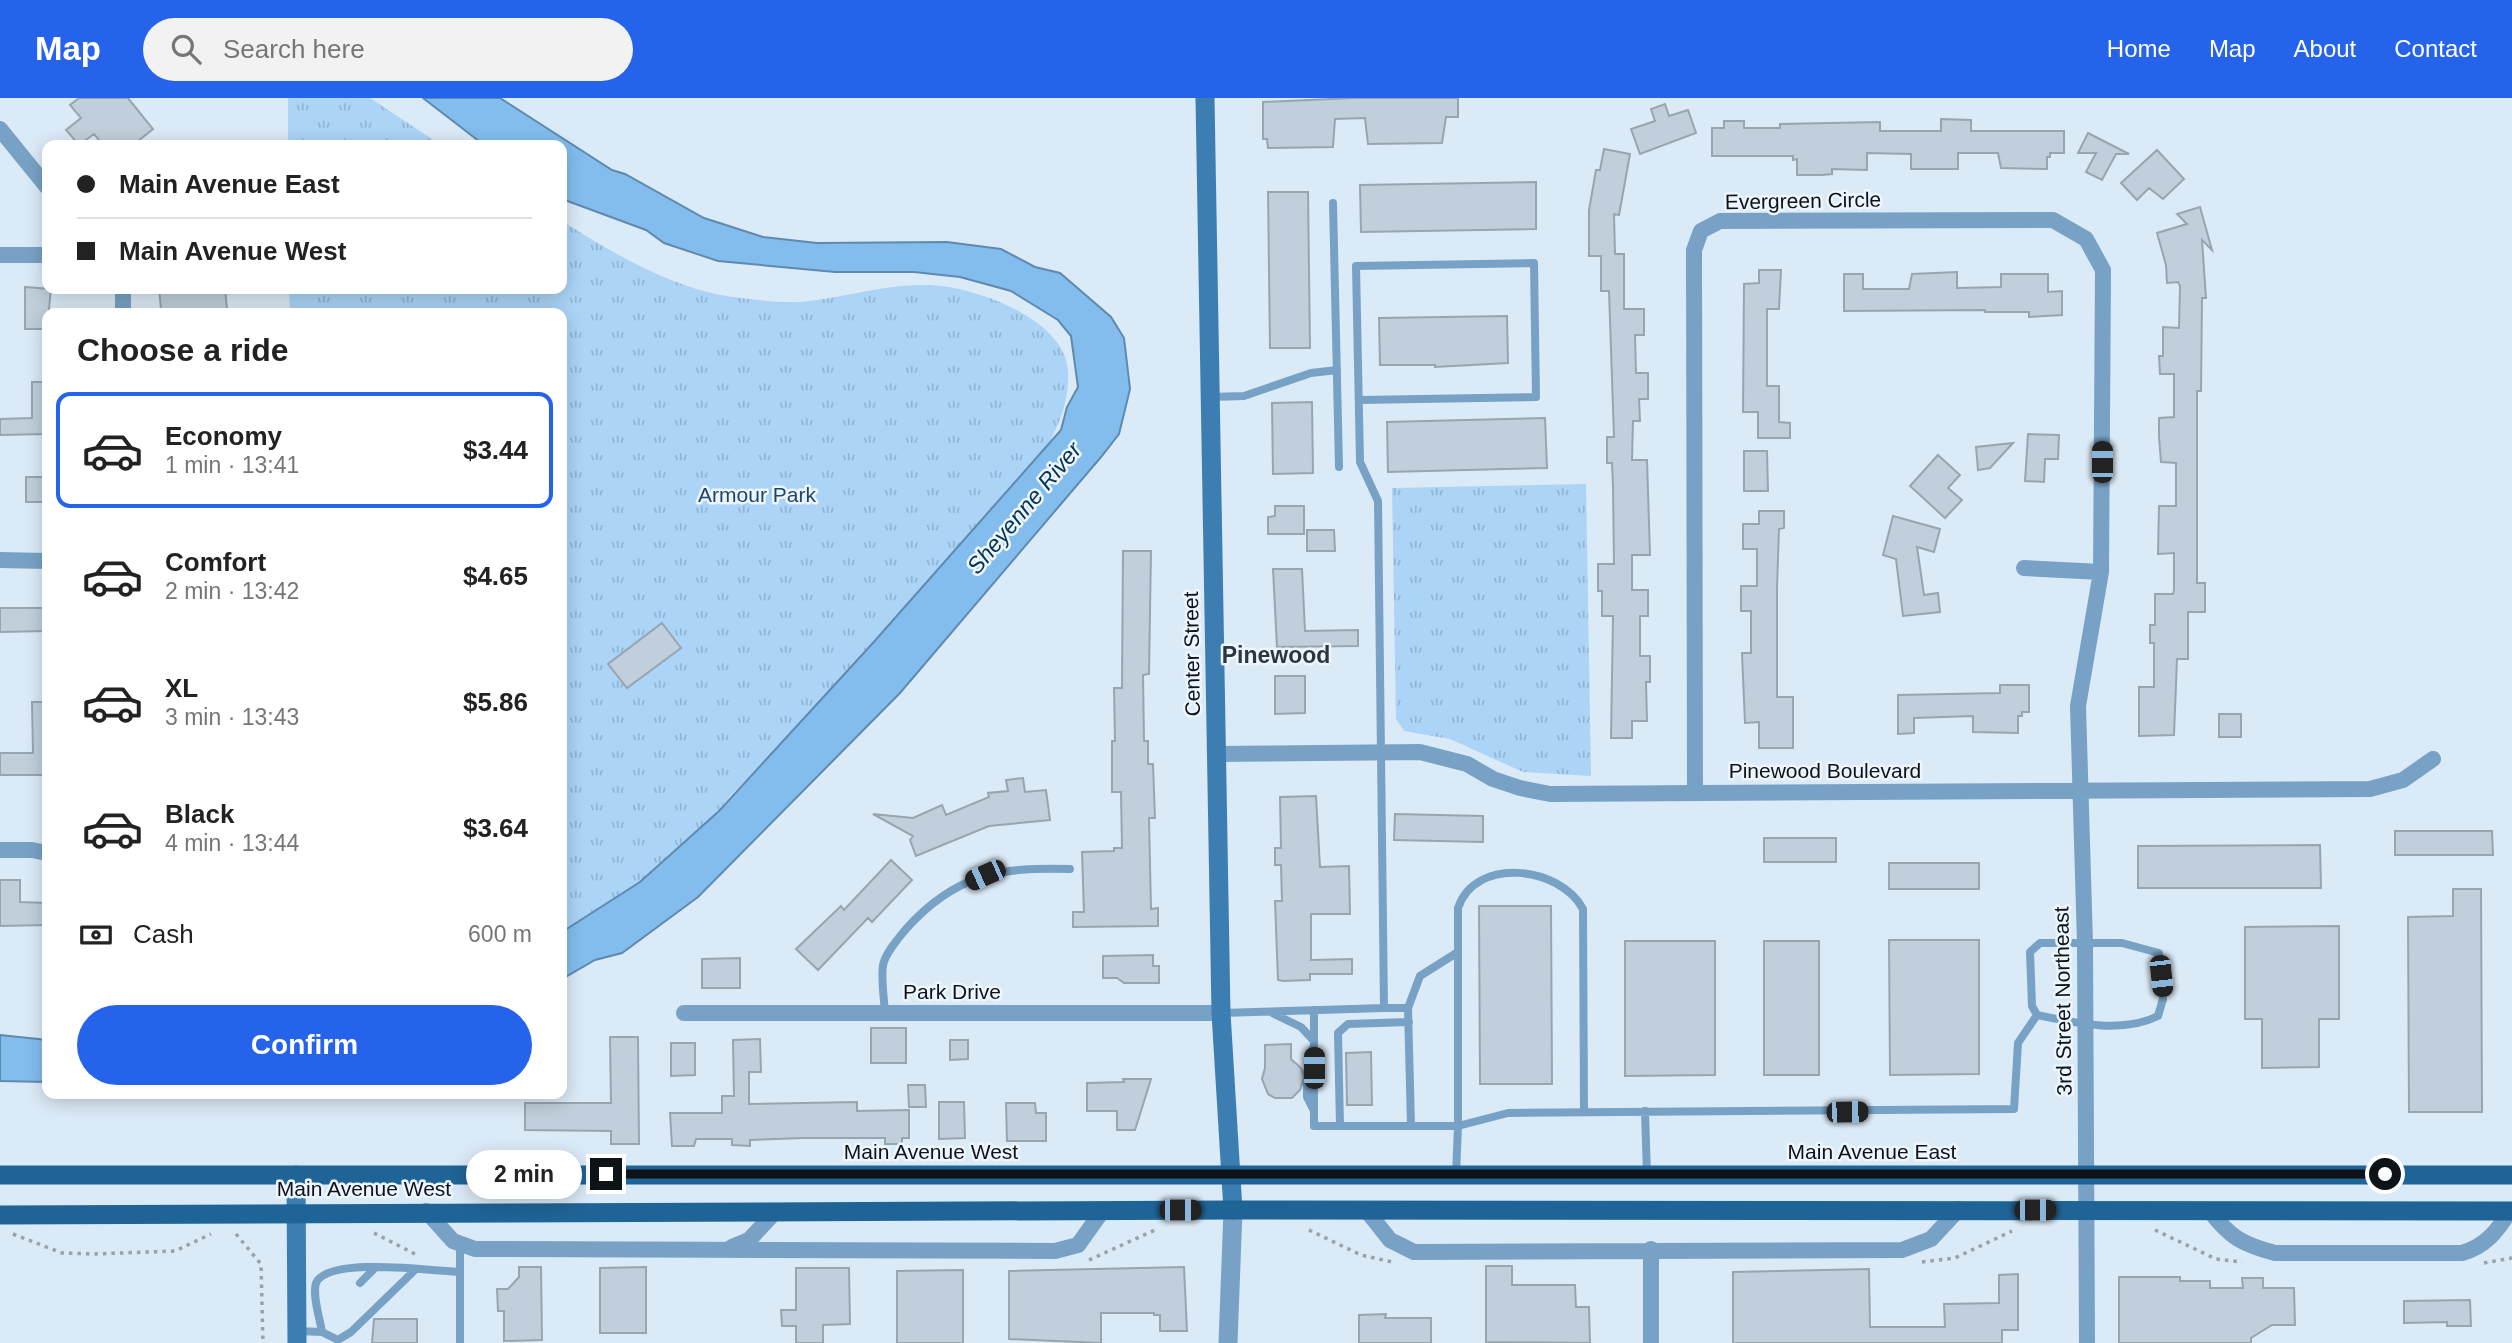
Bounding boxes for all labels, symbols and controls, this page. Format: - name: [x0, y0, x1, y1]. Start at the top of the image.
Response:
- search box: [143, 18, 633, 81]
- text: Map: [35, 30, 101, 67]
- icon: search: [167, 30, 205, 68]
- text: Search here: [223, 34, 365, 64]
- text: Home: [2107, 35, 2171, 62]
- text: Map: [2209, 35, 2256, 62]
- text: About: [2294, 35, 2356, 62]
- text: Contact: [2394, 35, 2477, 62]
- text: Main Avenue East: [119, 169, 340, 199]
- street label: Evergreen Circle: [1725, 188, 1881, 213]
- text: Main Avenue West: [119, 236, 346, 266]
- text: Choose a ride: [77, 332, 289, 368]
- icon: car: [81, 419, 144, 482]
- text: Economy: [165, 421, 282, 451]
- text: $3.44: [463, 435, 528, 465]
- water label: Sheyenne River: [961, 436, 1087, 579]
- car: [2092, 441, 2113, 483]
- text: 1 min · 13:41: [165, 452, 299, 478]
- park label: Armour Park: [698, 483, 816, 506]
- icon: car: [81, 545, 144, 608]
- text: Comfort: [165, 547, 266, 577]
- text: $4.65: [463, 561, 528, 591]
- text: 2 min · 13:42: [165, 578, 299, 604]
- street label: Center Street: [1179, 591, 1204, 717]
- district label: Pinewood: [1222, 642, 1330, 668]
- icon: car: [81, 671, 144, 734]
- text: XL: [165, 673, 198, 703]
- text: $5.86: [463, 687, 528, 717]
- text: 3 min · 13:43: [165, 704, 299, 730]
- street label: Pinewood Boulevard: [1729, 759, 1921, 782]
- icon: car: [81, 797, 144, 860]
- text: Black: [165, 799, 234, 829]
- text: $3.64: [463, 813, 528, 843]
- text: 4 min · 13:44: [165, 830, 299, 856]
- car: [962, 857, 1009, 893]
- street label: 3rd Street Northeast: [2049, 906, 2076, 1096]
- icon: cash: [77, 916, 115, 954]
- text: Cash: [133, 919, 194, 949]
- text: 600 m: [468, 921, 532, 947]
- car: [2149, 954, 2174, 998]
- street label: Park Drive: [903, 980, 1001, 1003]
- button: Confirm: [77, 1005, 532, 1085]
- car: [1304, 1047, 1325, 1089]
- car: [1826, 1101, 1869, 1123]
- street label: Main Avenue West: [844, 1140, 1018, 1163]
- street label: Main Avenue East: [1788, 1140, 1957, 1163]
- callout: 2 min: [466, 1150, 582, 1198]
- route end: [590, 1158, 622, 1190]
- route start: [2369, 1158, 2401, 1190]
- text: 2 min: [494, 1161, 554, 1187]
- street label: Main Avenue West: [277, 1177, 451, 1200]
- car: [1160, 1200, 1202, 1221]
- car: [2015, 1200, 2057, 1221]

